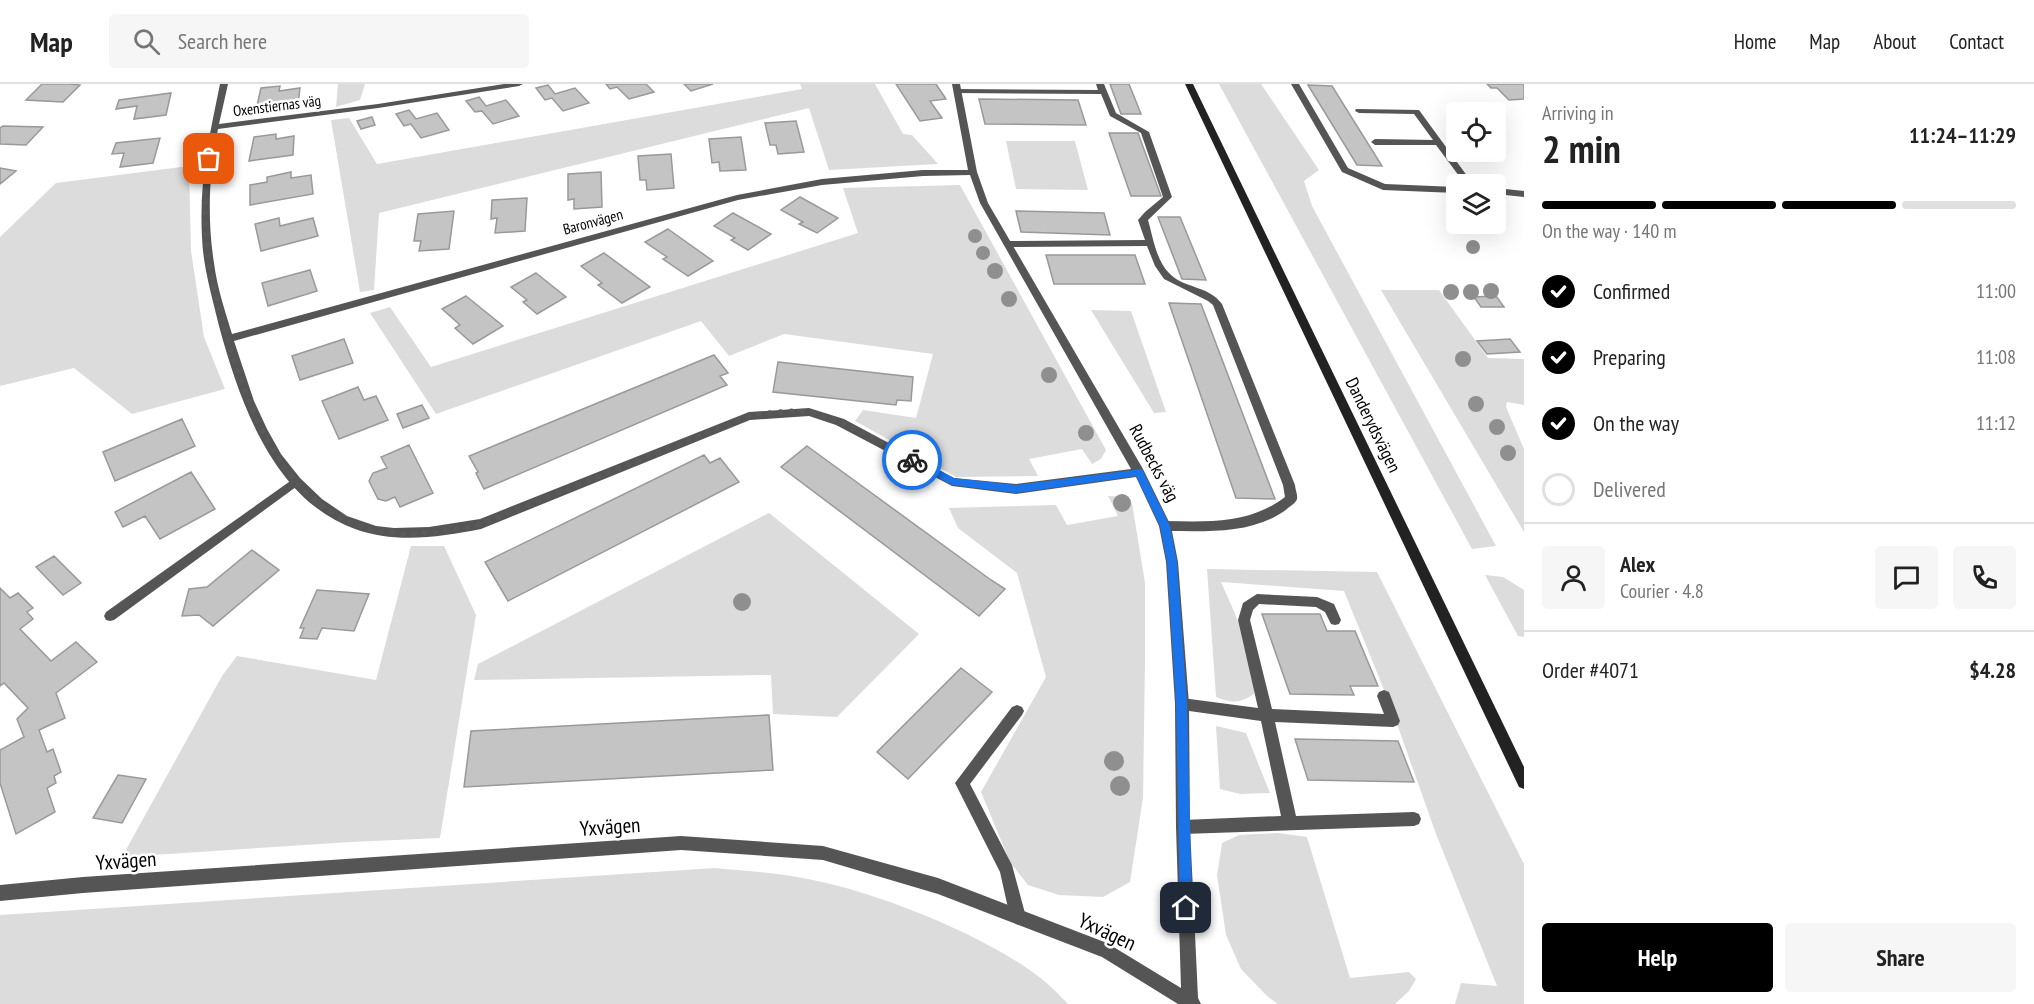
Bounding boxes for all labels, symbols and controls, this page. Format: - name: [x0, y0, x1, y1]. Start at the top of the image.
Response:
- search box: [109, 14, 529, 68]
- text: Map: [30, 23, 73, 60]
- icon: search: [130, 25, 163, 58]
- text: Search here: [178, 27, 267, 55]
- text: Home: [1734, 28, 1776, 55]
- text: Map: [1809, 28, 1840, 55]
- text: About: [1873, 28, 1916, 55]
- text: Contact: [1949, 28, 2004, 55]
- street label: Oxenstiernas väg: [232, 91, 322, 120]
- text: Arriving in: [1542, 100, 1614, 126]
- map controls: [1446, 102, 1506, 234]
- button: locate: [1446, 102, 1506, 162]
- text: 11:24–11:29: [1909, 121, 2016, 149]
- text: 2 min: [1542, 123, 1621, 174]
- pin: [183, 133, 234, 184]
- icon: bag: [192, 142, 225, 175]
- button: layers: [1446, 174, 1506, 234]
- street label: Baronvägen: [561, 204, 625, 239]
- text: On the way · 140 m: [1542, 218, 1677, 244]
- icon: check: [1542, 275, 1575, 308]
- text: Confirmed: [1593, 277, 1670, 305]
- text: 11:00: [1976, 278, 2016, 304]
- icon: check: [1542, 341, 1575, 374]
- text: Preparing: [1593, 343, 1666, 371]
- text: 11:08: [1976, 344, 2016, 370]
- street label: Danderydsvägen: [1341, 374, 1406, 476]
- icon: check: [1542, 407, 1575, 440]
- text: On the way: [1593, 409, 1679, 437]
- text: 11:12: [1976, 410, 2016, 436]
- street label: Rudbecks väg: [1124, 420, 1184, 505]
- courier: [882, 430, 942, 490]
- icon: bike: [896, 444, 929, 477]
- text: Delivered: [1593, 475, 1666, 503]
- button: person: [1542, 546, 1605, 609]
- button: chat: [1875, 546, 1938, 609]
- button: phone: [1953, 546, 2016, 609]
- text: Alex: [1620, 550, 1655, 578]
- text: Courier · 4.8: [1620, 578, 1704, 604]
- text: Order #4071: [1542, 656, 1639, 684]
- text: $4.28: [1969, 656, 2016, 684]
- street label: Yxvägen: [579, 811, 641, 842]
- street label: Yxvägen: [95, 845, 157, 876]
- pin: [1160, 882, 1211, 933]
- icon: home: [1169, 891, 1202, 924]
- street label: Yxvägen: [1074, 906, 1140, 957]
- button: Help: [1542, 923, 1773, 992]
- button: Share: [1785, 923, 2016, 992]

